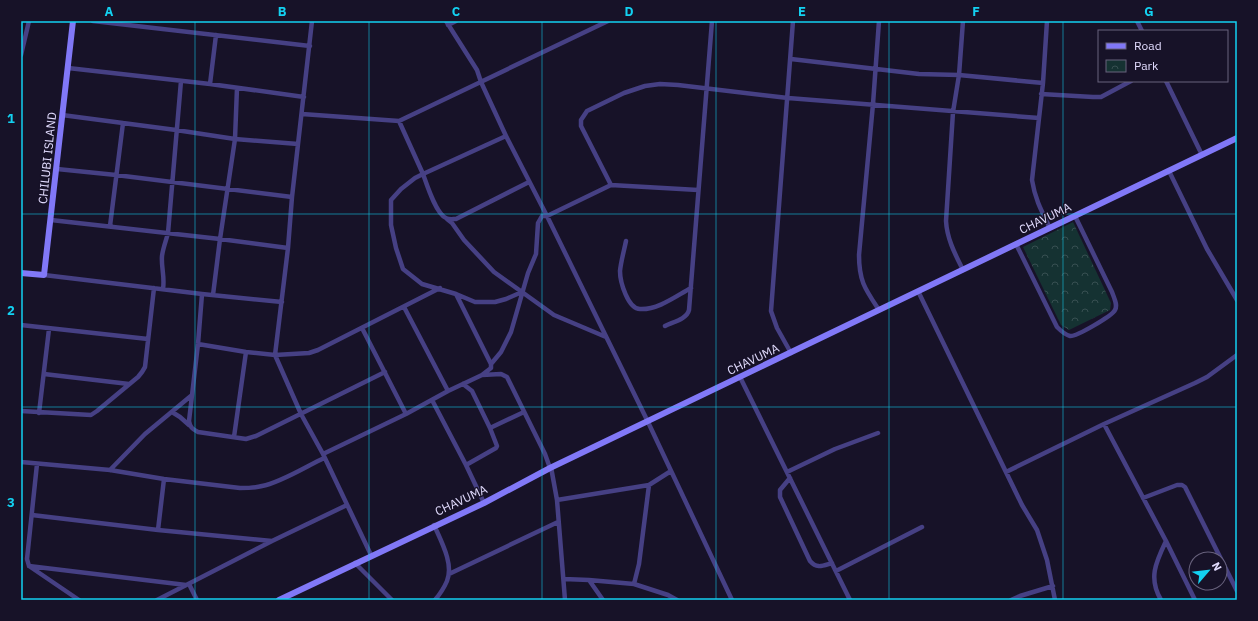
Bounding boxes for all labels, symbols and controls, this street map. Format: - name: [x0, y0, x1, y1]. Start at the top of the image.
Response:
- text: A: [105, 3, 114, 20]
- text: B: [278, 3, 287, 20]
- text: C: [452, 3, 461, 20]
- text: D: [624, 3, 634, 20]
- text: E: [798, 3, 806, 20]
- text: F: [972, 3, 980, 20]
- text: G: [1144, 3, 1154, 20]
- legend: [1098, 30, 1228, 82]
- text: Road: [1134, 38, 1162, 53]
- text: Park: [1134, 58, 1159, 73]
- text: 1: [7, 110, 15, 127]
- street label: CHILUBI ISLAND: [35, 111, 59, 205]
- street label: CHAVUMA: [1017, 199, 1074, 237]
- text: 2: [7, 302, 15, 319]
- street label: CHAVUMA: [725, 340, 782, 378]
- street label: CHAVUMA: [432, 481, 490, 519]
- text: 3: [7, 494, 15, 511]
- north arrow: [1188, 551, 1228, 591]
- text: N: [1209, 560, 1225, 573]

